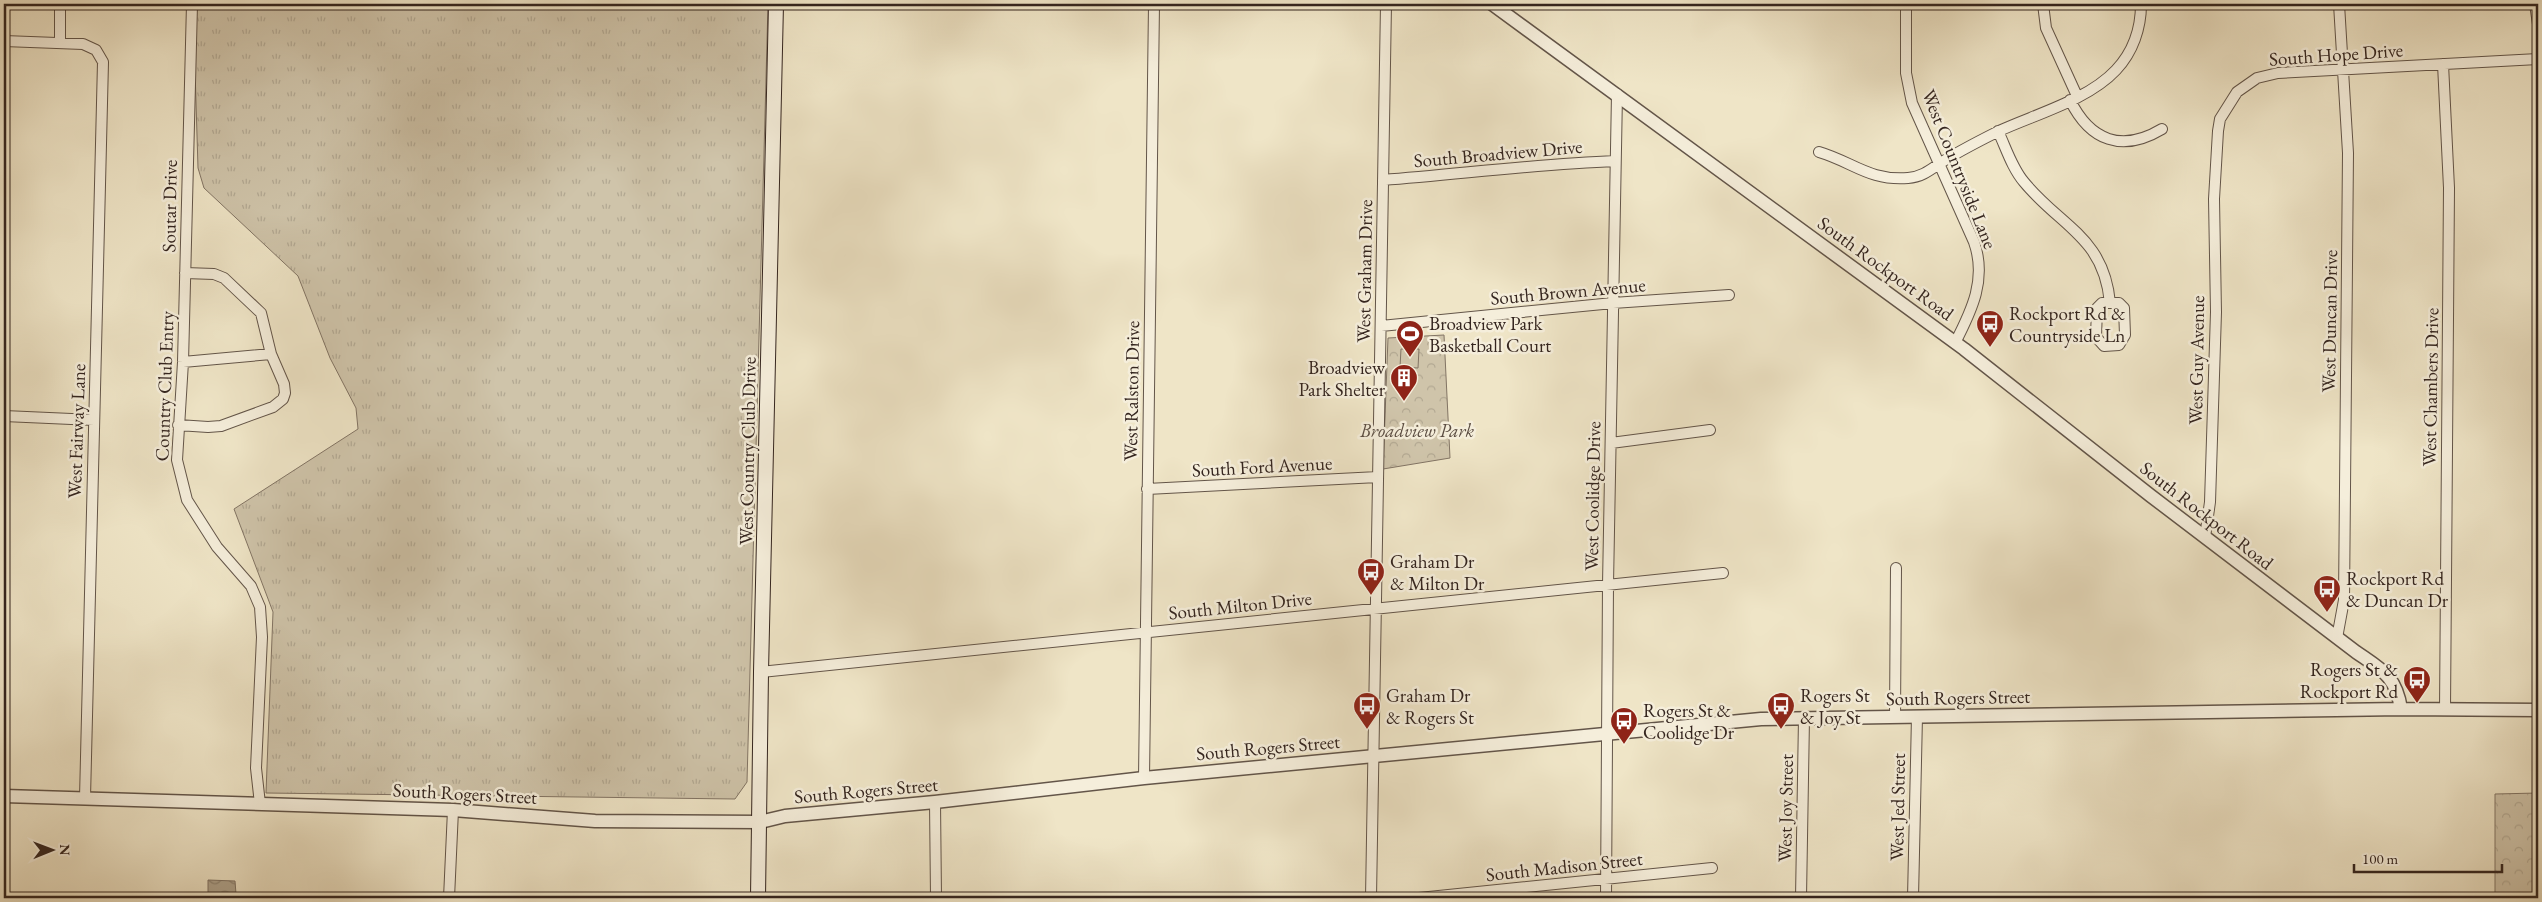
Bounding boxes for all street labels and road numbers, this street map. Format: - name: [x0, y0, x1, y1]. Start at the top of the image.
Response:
- street label: South Hope Drive: [2268, 37, 2404, 72]
- street label: West Countryside Lane: [1916, 86, 2003, 253]
- street label: South Broadview Drive: [1413, 134, 1583, 173]
- street label: Soutar Drive: [156, 160, 183, 252]
- street label: West Graham Drive: [1351, 199, 1378, 343]
- street label: South Rockport Road: [1813, 211, 1959, 327]
- street label: West Duncan Drive: [2316, 249, 2343, 393]
- street label: South Brown Avenue: [1489, 272, 1647, 311]
- street label: West Guy Avenue: [2183, 295, 2210, 425]
- street label: West Chambers Drive: [2417, 308, 2444, 466]
- street label: Country Club Entry: [149, 310, 180, 462]
- street label: West Ralston Drive: [1118, 321, 1145, 461]
- street label: West Country Club Drive: [733, 357, 762, 545]
- street label: West Fairway Lane: [62, 363, 91, 499]
- street label: West Coolidge Drive: [1579, 421, 1606, 571]
- street label: South Ford Avenue: [1191, 450, 1333, 483]
- street label: South Rockport Road: [2135, 456, 2279, 576]
- street label: South Milton Drive: [1167, 586, 1313, 625]
- street label: South Rogers Street: [1886, 684, 2030, 711]
- street label: South Rogers Street: [1195, 729, 1341, 766]
- street label: West Jed Street: [1884, 753, 1911, 861]
- street label: West Joy Street: [1772, 754, 1799, 862]
- street label: South Rogers Street: [793, 772, 939, 809]
- street label: South Rogers Street: [392, 777, 538, 810]
- street label: South Madison Street: [1484, 846, 1644, 887]

